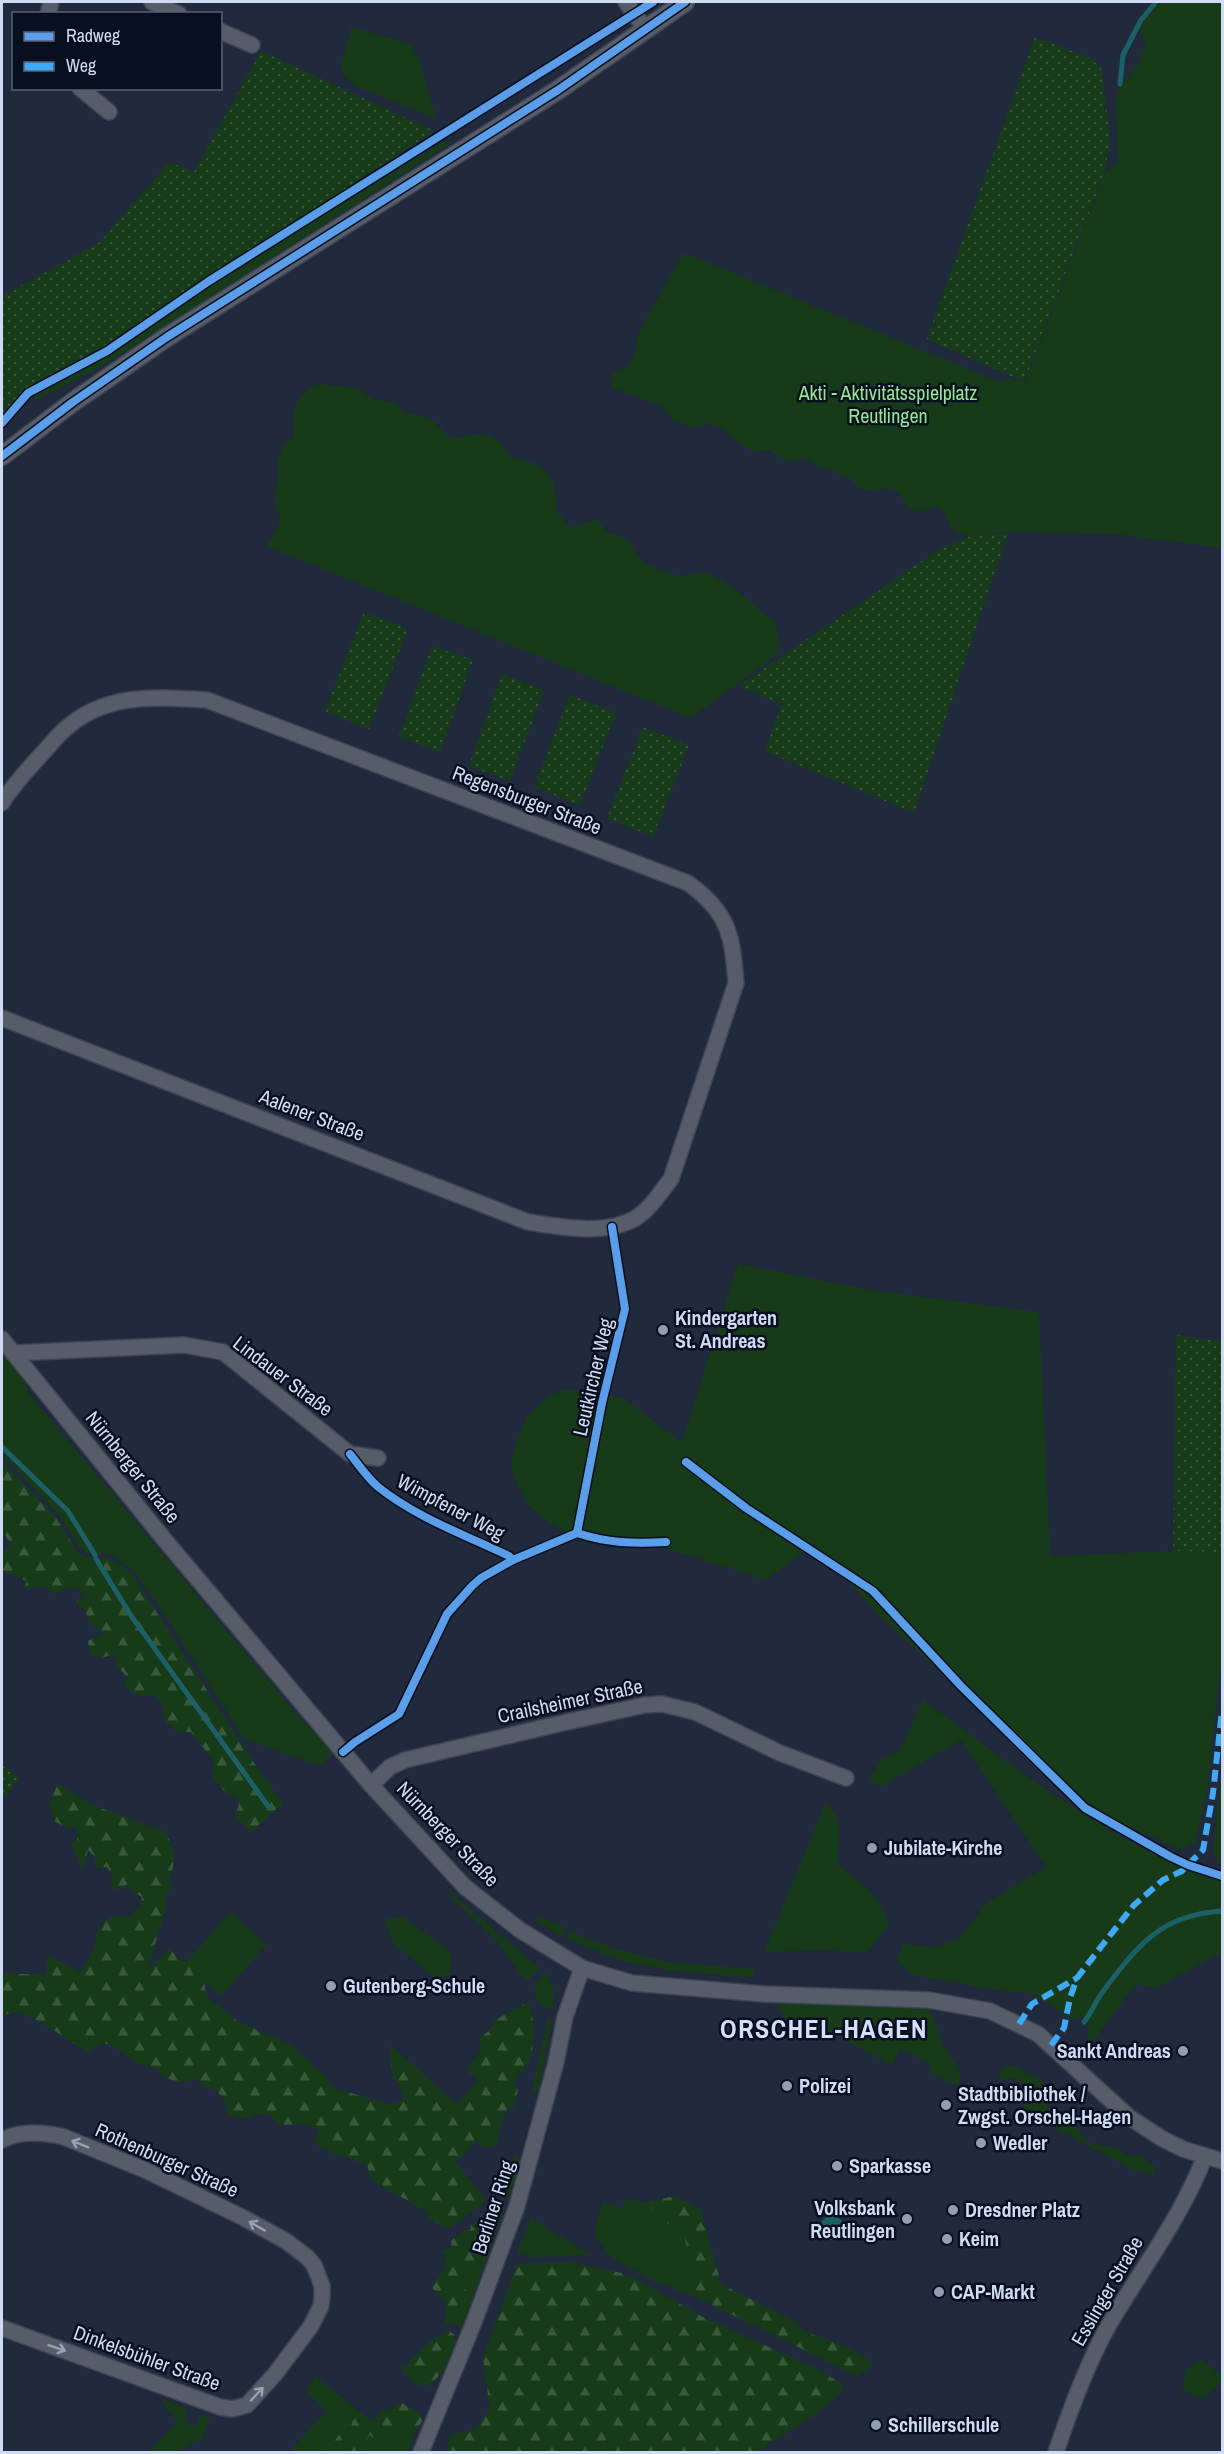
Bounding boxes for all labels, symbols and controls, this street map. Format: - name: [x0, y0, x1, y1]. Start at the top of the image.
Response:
- legend: [12, 12, 222, 90]
- text: Radweg: [66, 23, 121, 48]
- text: Weg: [66, 53, 97, 78]
- park label: Akti - Aktivitätsspielplatz Reutlingen: [798, 379, 977, 429]
- street label: Regensburger Straße: [449, 759, 606, 840]
- street label: Aalener Straße: [255, 1082, 369, 1147]
- place label: Kindergarten St. Andreas: [675, 1304, 777, 1354]
- street label: Leutkircher Weg: [566, 1315, 619, 1438]
- marker: Kindergarten St. Andreas: [656, 1323, 670, 1337]
- street label: Lindauer Straße: [228, 1329, 339, 1422]
- street label: Nürnberger Straße: [80, 1405, 187, 1528]
- street label: Wimpfener Weg: [393, 1467, 510, 1546]
- street label: Crailsheimer Straße: [495, 1672, 645, 1729]
- street label: Nürnberger Straße: [391, 1775, 506, 1892]
- place label: Jubilate-Kirche: [884, 1834, 1002, 1861]
- marker: Jubilate-Kirche: [865, 1841, 879, 1855]
- place label: Gutenberg-Schule: [343, 1972, 485, 1999]
- marker: Gutenberg-Schule: [324, 1979, 338, 1993]
- district label: ORSCHEL-HAGEN: [720, 2011, 928, 2046]
- place label: Sankt Andreas: [1057, 2037, 1171, 2064]
- marker: Sankt Andreas: [1176, 2044, 1190, 2058]
- place label: Polizei: [799, 2072, 851, 2099]
- marker: Polizei: [780, 2079, 794, 2093]
- place label: Stadtbibliothek / Zwgst. Orschel-Hagen: [958, 2080, 1131, 2130]
- marker: Stadtbibliothek / Zwgst. Orschel-Hagen: [939, 2098, 953, 2112]
- street label: Rothenburger Straße: [91, 2116, 243, 2203]
- place label: Wedler: [993, 2129, 1048, 2156]
- marker: Wedler: [974, 2136, 988, 2150]
- one-way arrow: [72, 2138, 90, 2149]
- place label: Sparkasse: [849, 2152, 931, 2179]
- street label: Berliner Ring: [465, 2157, 520, 2257]
- marker: Sparkasse: [830, 2159, 844, 2173]
- place label: Volksbank Reutlingen: [810, 2194, 896, 2244]
- place label: Dresdner Platz: [965, 2196, 1080, 2223]
- marker: Dresdner Platz: [946, 2203, 960, 2217]
- marker: Volksbank Reutlingen: [900, 2212, 914, 2226]
- one-way arrow: [249, 2219, 266, 2231]
- place label: Keim: [959, 2225, 999, 2252]
- street label: Esslinger Straße: [1064, 2231, 1149, 2350]
- marker: Keim: [940, 2232, 954, 2246]
- place label: CAP-Markt: [951, 2278, 1035, 2305]
- marker: CAP-Markt: [932, 2285, 946, 2299]
- street label: Dinkelsbühler Straße: [70, 2319, 224, 2397]
- one-way arrow: [47, 2344, 65, 2355]
- one-way arrow: [250, 2387, 264, 2402]
- place label: Schillerschule: [888, 2411, 999, 2438]
- marker: Schillerschule: [869, 2418, 883, 2432]

